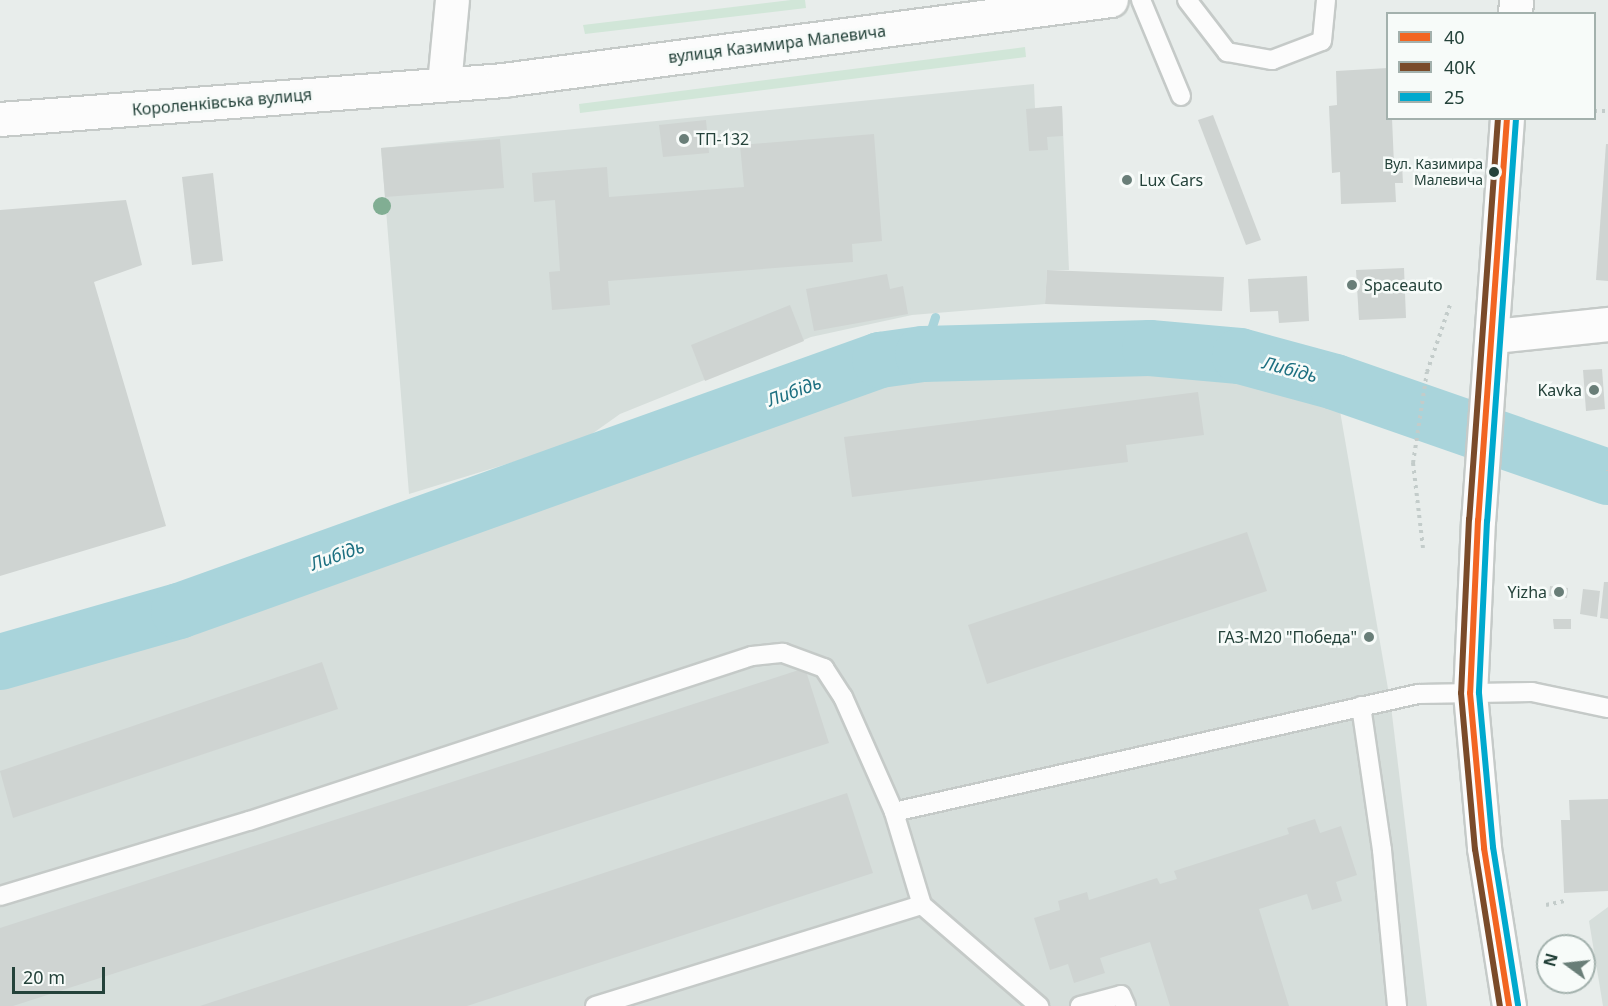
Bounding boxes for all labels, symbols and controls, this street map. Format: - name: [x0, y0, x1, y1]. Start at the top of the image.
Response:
- legend: [1386, 12, 1596, 120]
- street label: вулиця Казимира Малевича: [667, 21, 887, 67]
- text: 40: [1444, 25, 1465, 49]
- text: 40К: [1444, 55, 1476, 79]
- street label: Короленківська вулиця: [131, 85, 313, 119]
- text: 25: [1444, 85, 1465, 109]
- place label: ТП-132: [696, 129, 749, 149]
- marker: ТП-132: [677, 132, 691, 146]
- place label: Вул. Казимира Малевича: [1384, 156, 1483, 188]
- marker: Вул. Казимира Малевича: [1488, 166, 1500, 178]
- place label: Lux Cars: [1139, 170, 1203, 190]
- marker: Lux Cars: [1120, 173, 1134, 187]
- place label: Spaceauto: [1364, 275, 1443, 295]
- marker: Spaceauto: [1345, 278, 1359, 292]
- water label: Либідь: [1260, 351, 1320, 387]
- water label: Либідь: [764, 371, 824, 411]
- place label: Kavka: [1537, 380, 1582, 400]
- marker: Kavka: [1587, 383, 1601, 397]
- water label: Либідь: [307, 535, 367, 575]
- place label: Yizha: [1507, 582, 1547, 602]
- marker: Yizha: [1552, 585, 1566, 599]
- place label: ГАЗ-М20 "Победа": [1217, 627, 1357, 647]
- marker: ГАЗ-М20 "Победа": [1362, 630, 1376, 644]
- north arrow: [1536, 934, 1596, 994]
- text: N: [1538, 951, 1563, 969]
- scale bar: [15, 955, 108, 993]
- text: 20 m: [23, 965, 65, 989]

